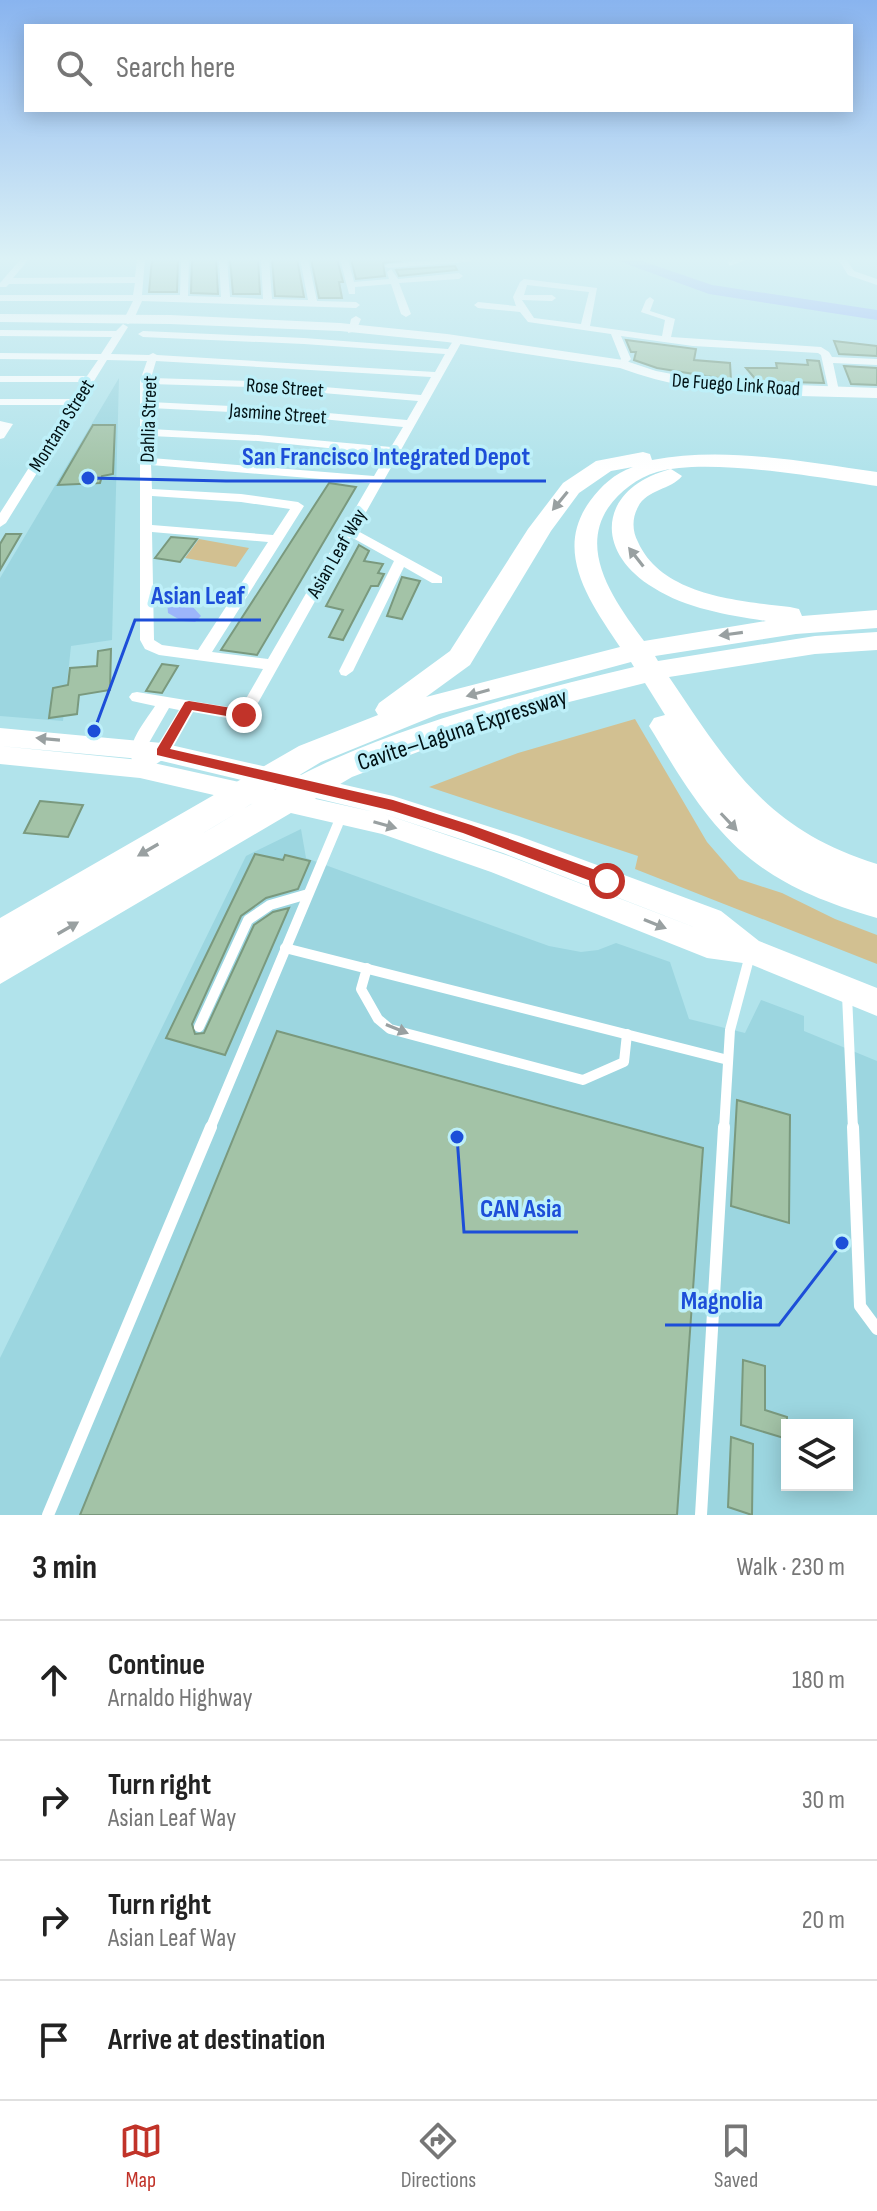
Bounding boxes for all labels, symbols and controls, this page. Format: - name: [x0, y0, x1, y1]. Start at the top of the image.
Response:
- search box: [24, 24, 853, 112]
- icon: search: [52, 46, 96, 90]
- text: Search here: [116, 50, 235, 86]
- street label: De Fuego Link Road: [671, 369, 801, 401]
- street label: Rose Street: [245, 373, 325, 403]
- street label: Montana Street: [24, 375, 100, 476]
- street label: Dahlia Street: [135, 375, 163, 463]
- street label: Jasmine Street: [227, 399, 327, 429]
- callout: San Francisco Integrated Depot: [226, 431, 546, 481]
- text: San Francisco Integrated Depot: [242, 442, 530, 473]
- one-way arrow: [552, 490, 569, 511]
- street label: Asian Leaf Way: [301, 505, 372, 603]
- one-way arrow: [628, 547, 644, 567]
- callout: Asian Leaf: [135, 570, 261, 620]
- text: Asian Leaf: [150, 581, 246, 612]
- one-way arrow: [718, 628, 743, 641]
- street label: Cavite–Laguna Expressway: [354, 682, 571, 777]
- one-way arrow: [465, 687, 490, 699]
- route end: [226, 697, 262, 733]
- one-way arrow: [35, 733, 60, 746]
- one-way arrow: [720, 812, 738, 832]
- one-way arrow: [373, 819, 397, 832]
- one-way arrow: [137, 843, 159, 857]
- route start: [589, 863, 625, 899]
- one-way arrow: [643, 918, 667, 931]
- one-way arrow: [56, 921, 79, 935]
- one-way arrow: [385, 1023, 409, 1036]
- callout: CAN Asia: [464, 1182, 578, 1232]
- text: CAN Asia: [480, 1194, 562, 1225]
- callout: Magnolia: [665, 1275, 779, 1325]
- text: Magnolia: [681, 1286, 763, 1317]
- map controls: [781, 1419, 853, 1491]
- button: layers: [781, 1419, 853, 1491]
- text: 3 min: [32, 1547, 97, 1588]
- text: Walk · 230 m: [736, 1552, 845, 1583]
- text: Continue: [108, 1647, 205, 1683]
- icon: ahead: [32, 1658, 76, 1702]
- text: 180 m: [792, 1665, 845, 1696]
- text: Arnaldo Highway: [108, 1683, 252, 1714]
- text: Turn right: [108, 1767, 211, 1803]
- icon: right: [32, 1778, 76, 1822]
- text: 30 m: [802, 1785, 845, 1816]
- text: Asian Leaf Way: [108, 1803, 236, 1834]
- text: Turn right: [108, 1887, 211, 1923]
- icon: right: [32, 1898, 76, 1942]
- text: 20 m: [802, 1905, 845, 1936]
- text: Asian Leaf Way: [108, 1923, 236, 1954]
- icon: arrive: [32, 2018, 76, 2062]
- text: Arrive at destination: [108, 2022, 325, 2058]
- tab: Map: [119, 2119, 163, 2194]
- tab: Directions: [401, 2119, 476, 2194]
- tab: Saved: [714, 2119, 758, 2194]

